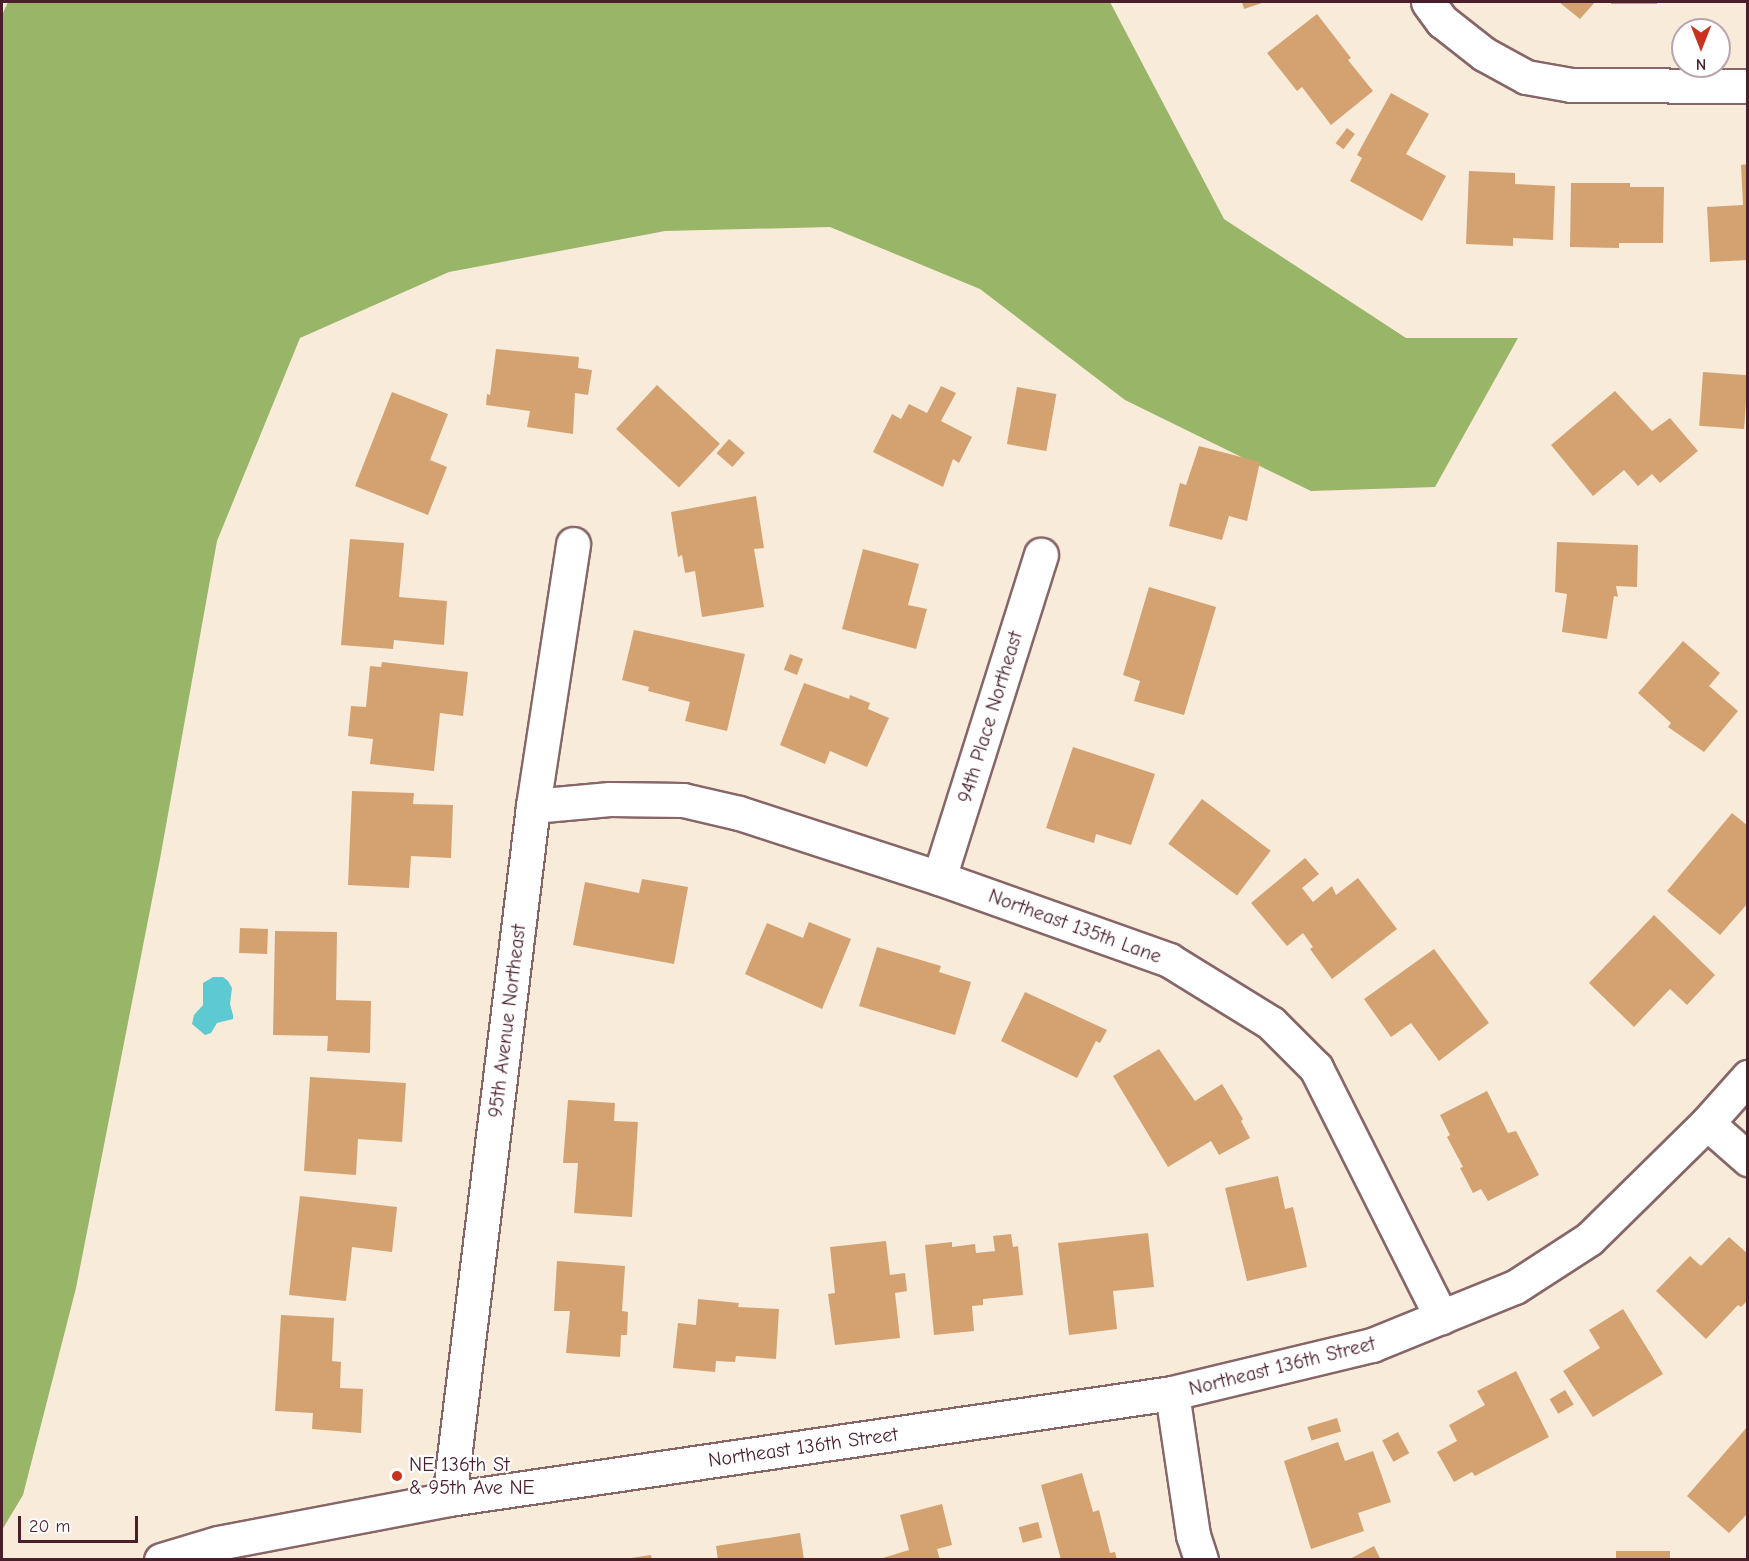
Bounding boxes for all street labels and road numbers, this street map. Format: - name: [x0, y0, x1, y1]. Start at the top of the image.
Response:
- street label: 94th Place Northeast: [952, 628, 1028, 806]
- street label: Northeast 135th Lane: [985, 884, 1165, 968]
- street label: 95th Avenue Northeast: [483, 923, 531, 1119]
- street label: Northeast 136th Street: [1186, 1331, 1378, 1401]
- street label: Northeast 136th Street: [707, 1422, 899, 1472]

